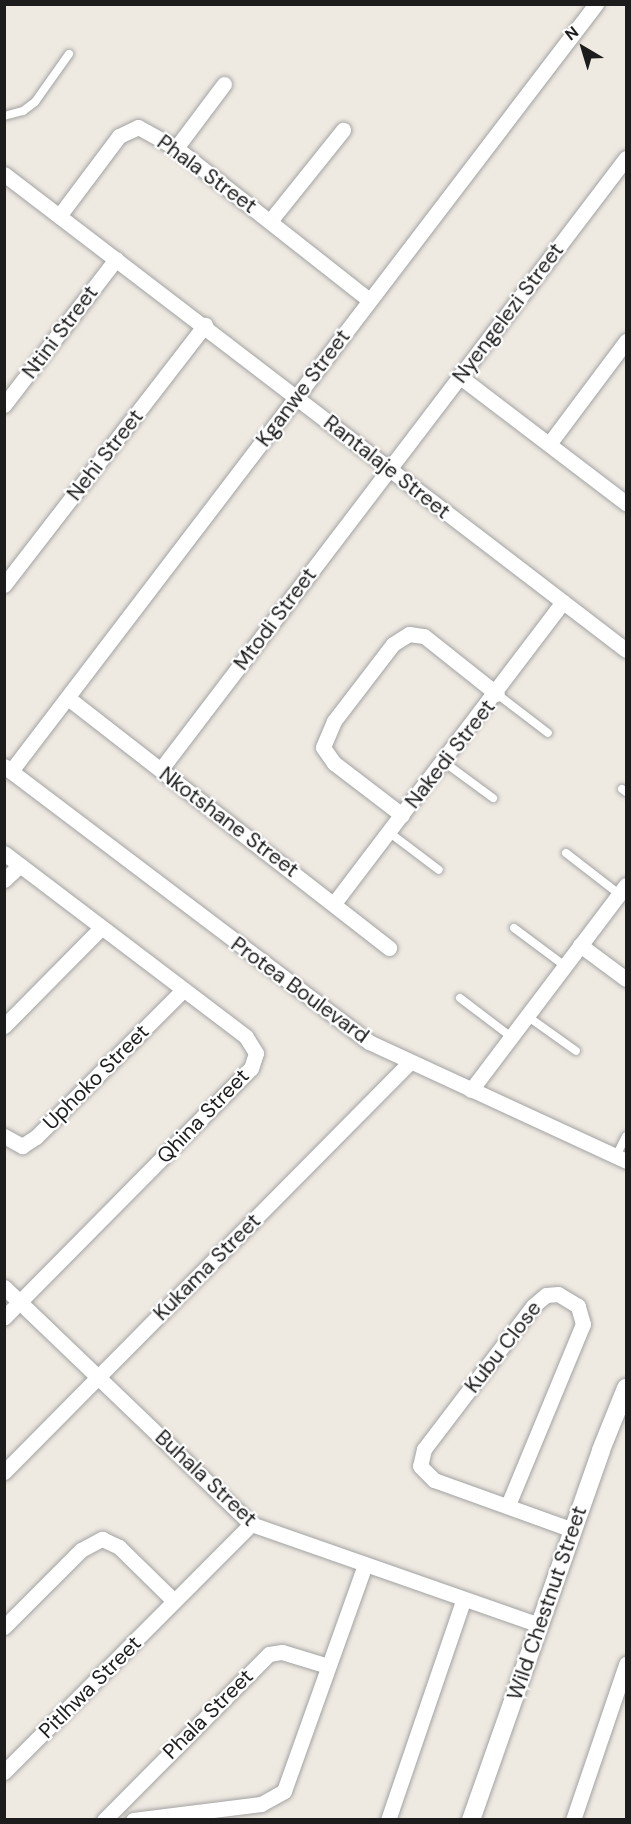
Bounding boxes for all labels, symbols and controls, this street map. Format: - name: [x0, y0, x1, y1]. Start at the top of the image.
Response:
- north arrow: [553, 18, 613, 78]
- text: N: [561, 22, 583, 45]
- street label: Phala Street: [152, 129, 262, 219]
- street label: Nyengelezi Street: [447, 238, 569, 388]
- street label: Ntini Street: [17, 281, 103, 383]
- street label: Kganwe Street: [251, 324, 355, 452]
- street label: Nehi Street: [62, 404, 148, 506]
- street label: Rantalaje Street: [319, 410, 455, 524]
- street label: Mtodi Street: [228, 563, 322, 675]
- street label: Nakedi Street: [400, 695, 500, 813]
- street label: Nkotshane Street: [154, 761, 304, 883]
- street label: Protea Boulevard: [226, 932, 374, 1048]
- street label: Uphoko Street: [38, 1019, 154, 1135]
- street label: Qhina Street: [152, 1063, 254, 1169]
- street label: Kukama Street: [148, 1208, 266, 1326]
- street label: Kubu Close: [459, 1296, 547, 1398]
- street label: Buhala Street: [150, 1425, 262, 1531]
- street label: Wild Chestnut Street: [502, 1503, 592, 1703]
- street label: Pitlhwa Street: [34, 1631, 146, 1743]
- street label: Phala Street: [158, 1664, 258, 1764]

